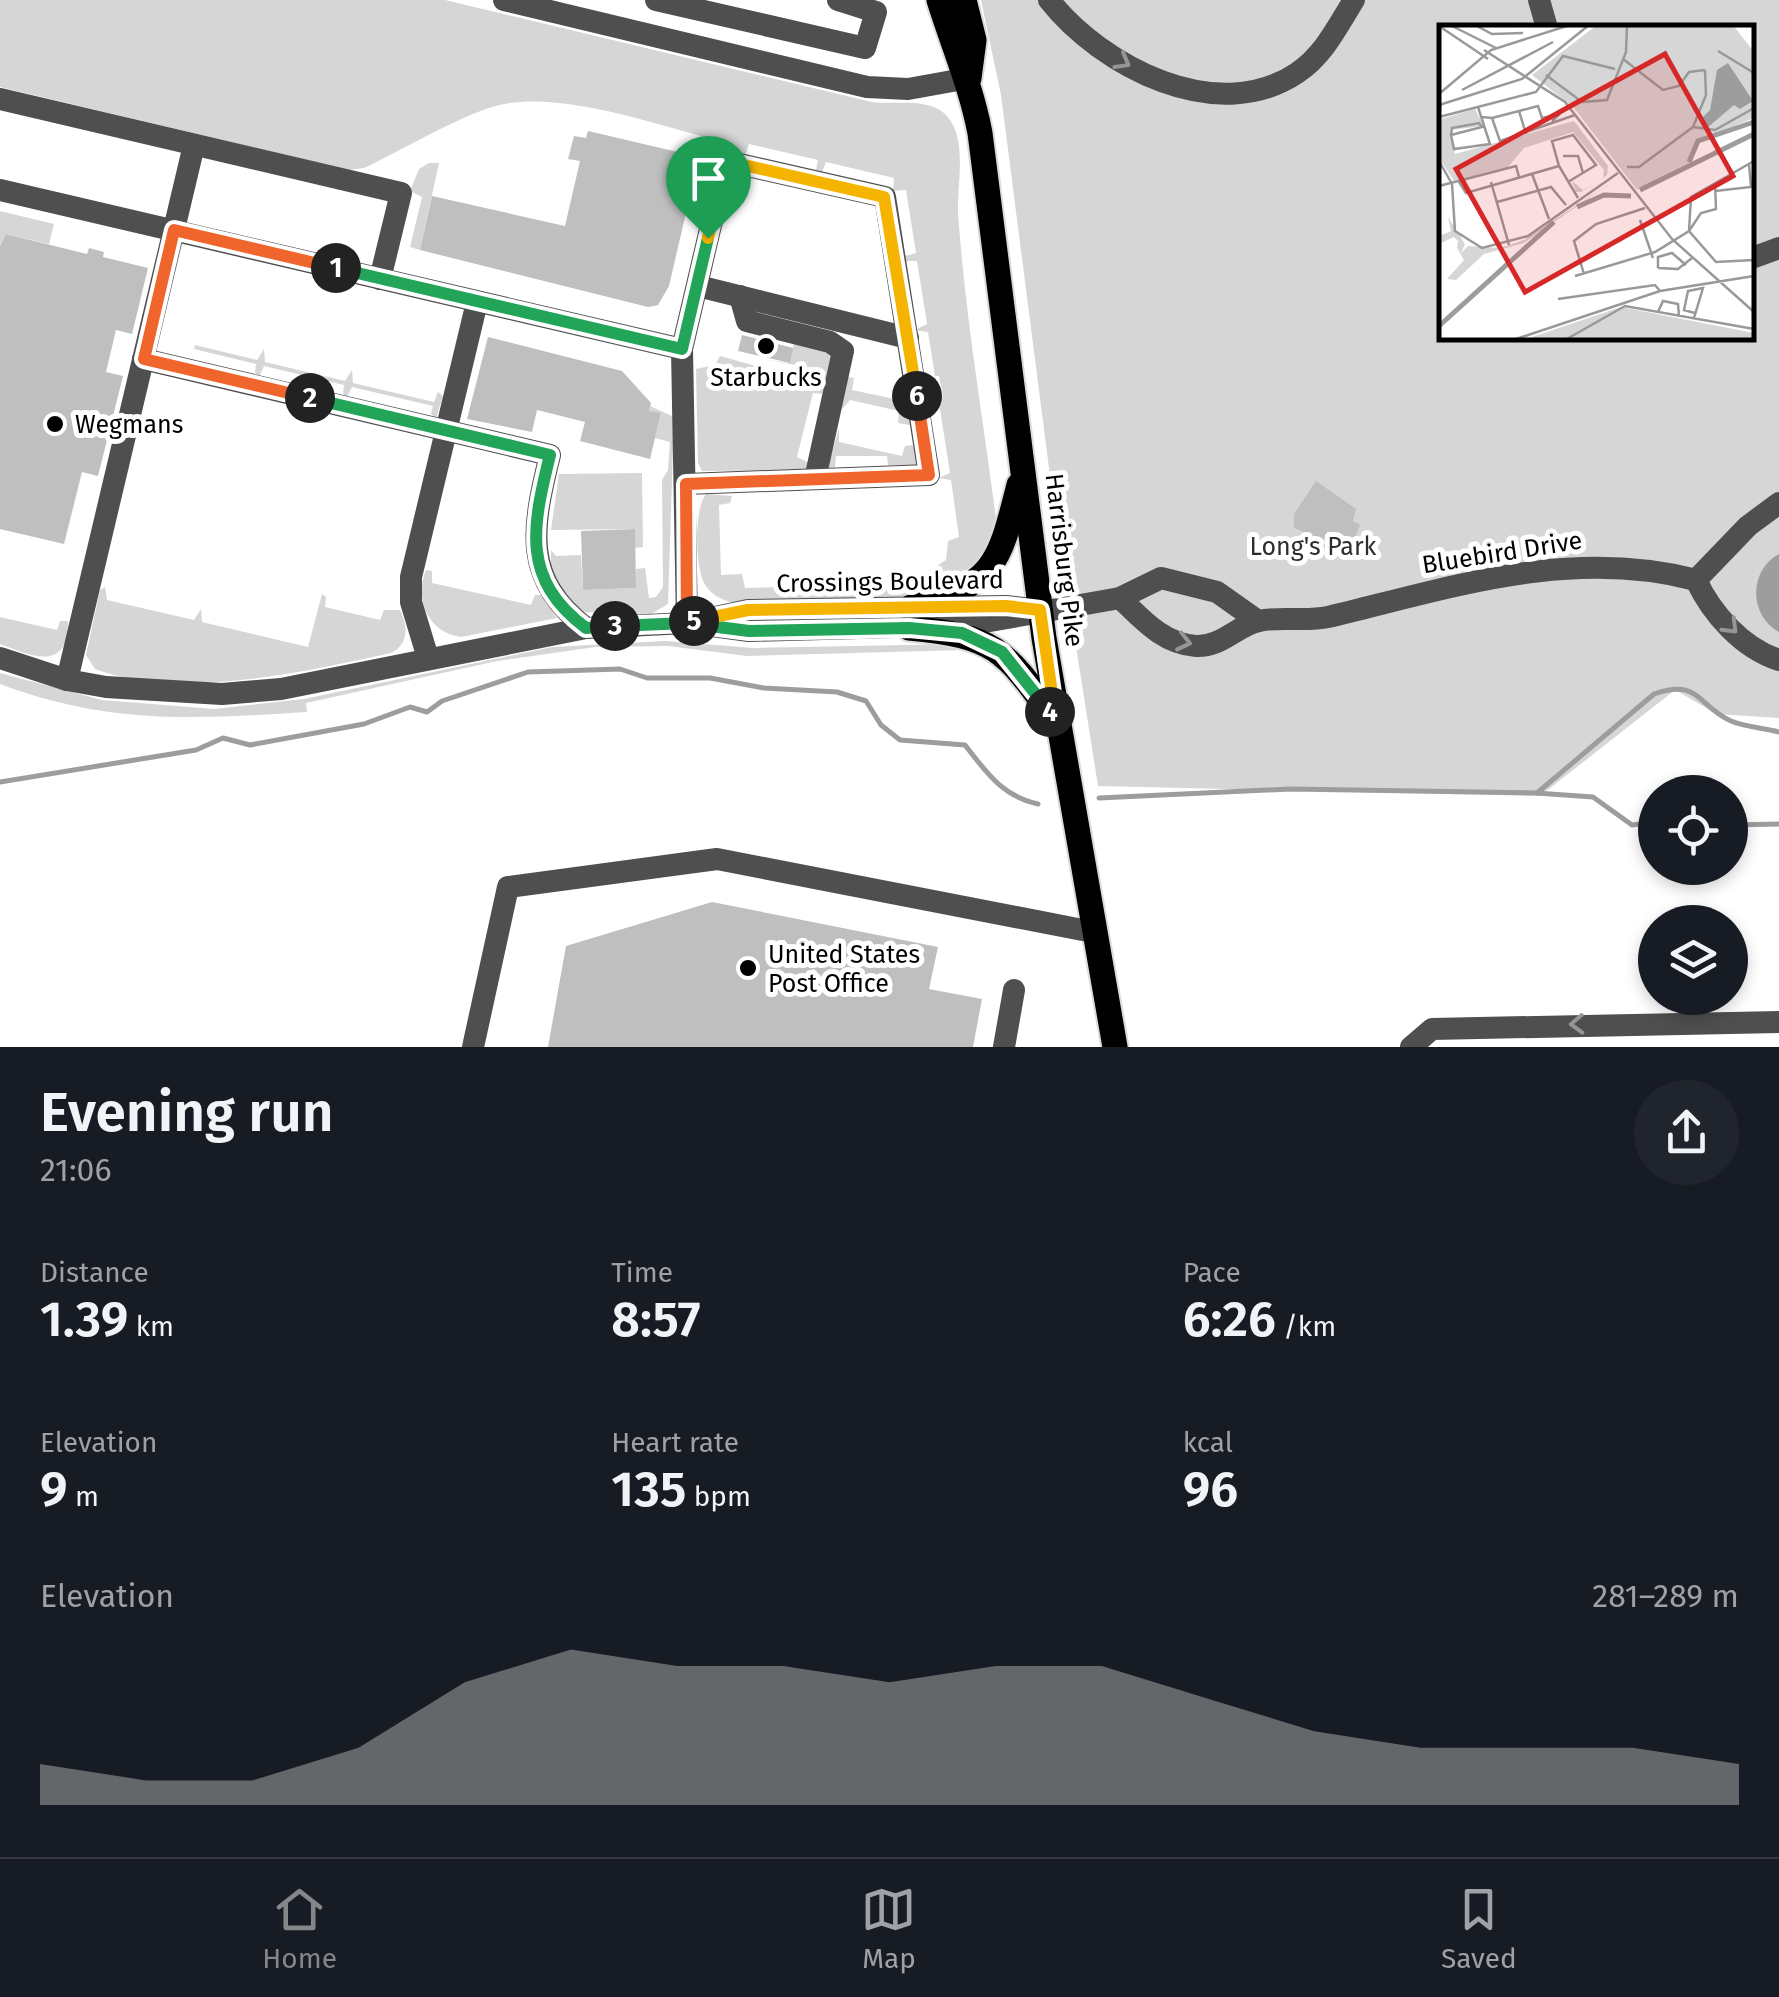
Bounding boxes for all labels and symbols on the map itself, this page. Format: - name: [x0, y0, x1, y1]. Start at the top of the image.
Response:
- inset map: [1439, 25, 1754, 340]
- one-way arrow: [1112, 50, 1130, 70]
- pin: [666, 136, 751, 239]
- pin: 1: [311, 243, 361, 293]
- marker: Starbucks: [755, 335, 777, 357]
- place label: Starbucks: [710, 363, 822, 393]
- pin: 6: [892, 371, 942, 421]
- pin: 2: [285, 373, 335, 423]
- place label: Wegmans: [75, 410, 183, 440]
- marker: Wegmans: [44, 413, 66, 435]
- street label: Harrisburg Pike: [1038, 472, 1090, 649]
- street label: Bluebird Drive: [1420, 526, 1584, 580]
- park label: Long's Park: [1250, 532, 1377, 562]
- street label: Crossings Boulevard: [776, 565, 1004, 599]
- pin: 5: [669, 596, 719, 646]
- pin: 3: [590, 601, 640, 651]
- one-way arrow: [1719, 616, 1737, 634]
- one-way arrow: [1176, 630, 1193, 651]
- pin: 4: [1025, 687, 1075, 737]
- place label: United States Post Office: [768, 940, 920, 999]
- marker: United States Post Office: [737, 957, 759, 979]
- one-way arrow: [1568, 1013, 1584, 1034]

